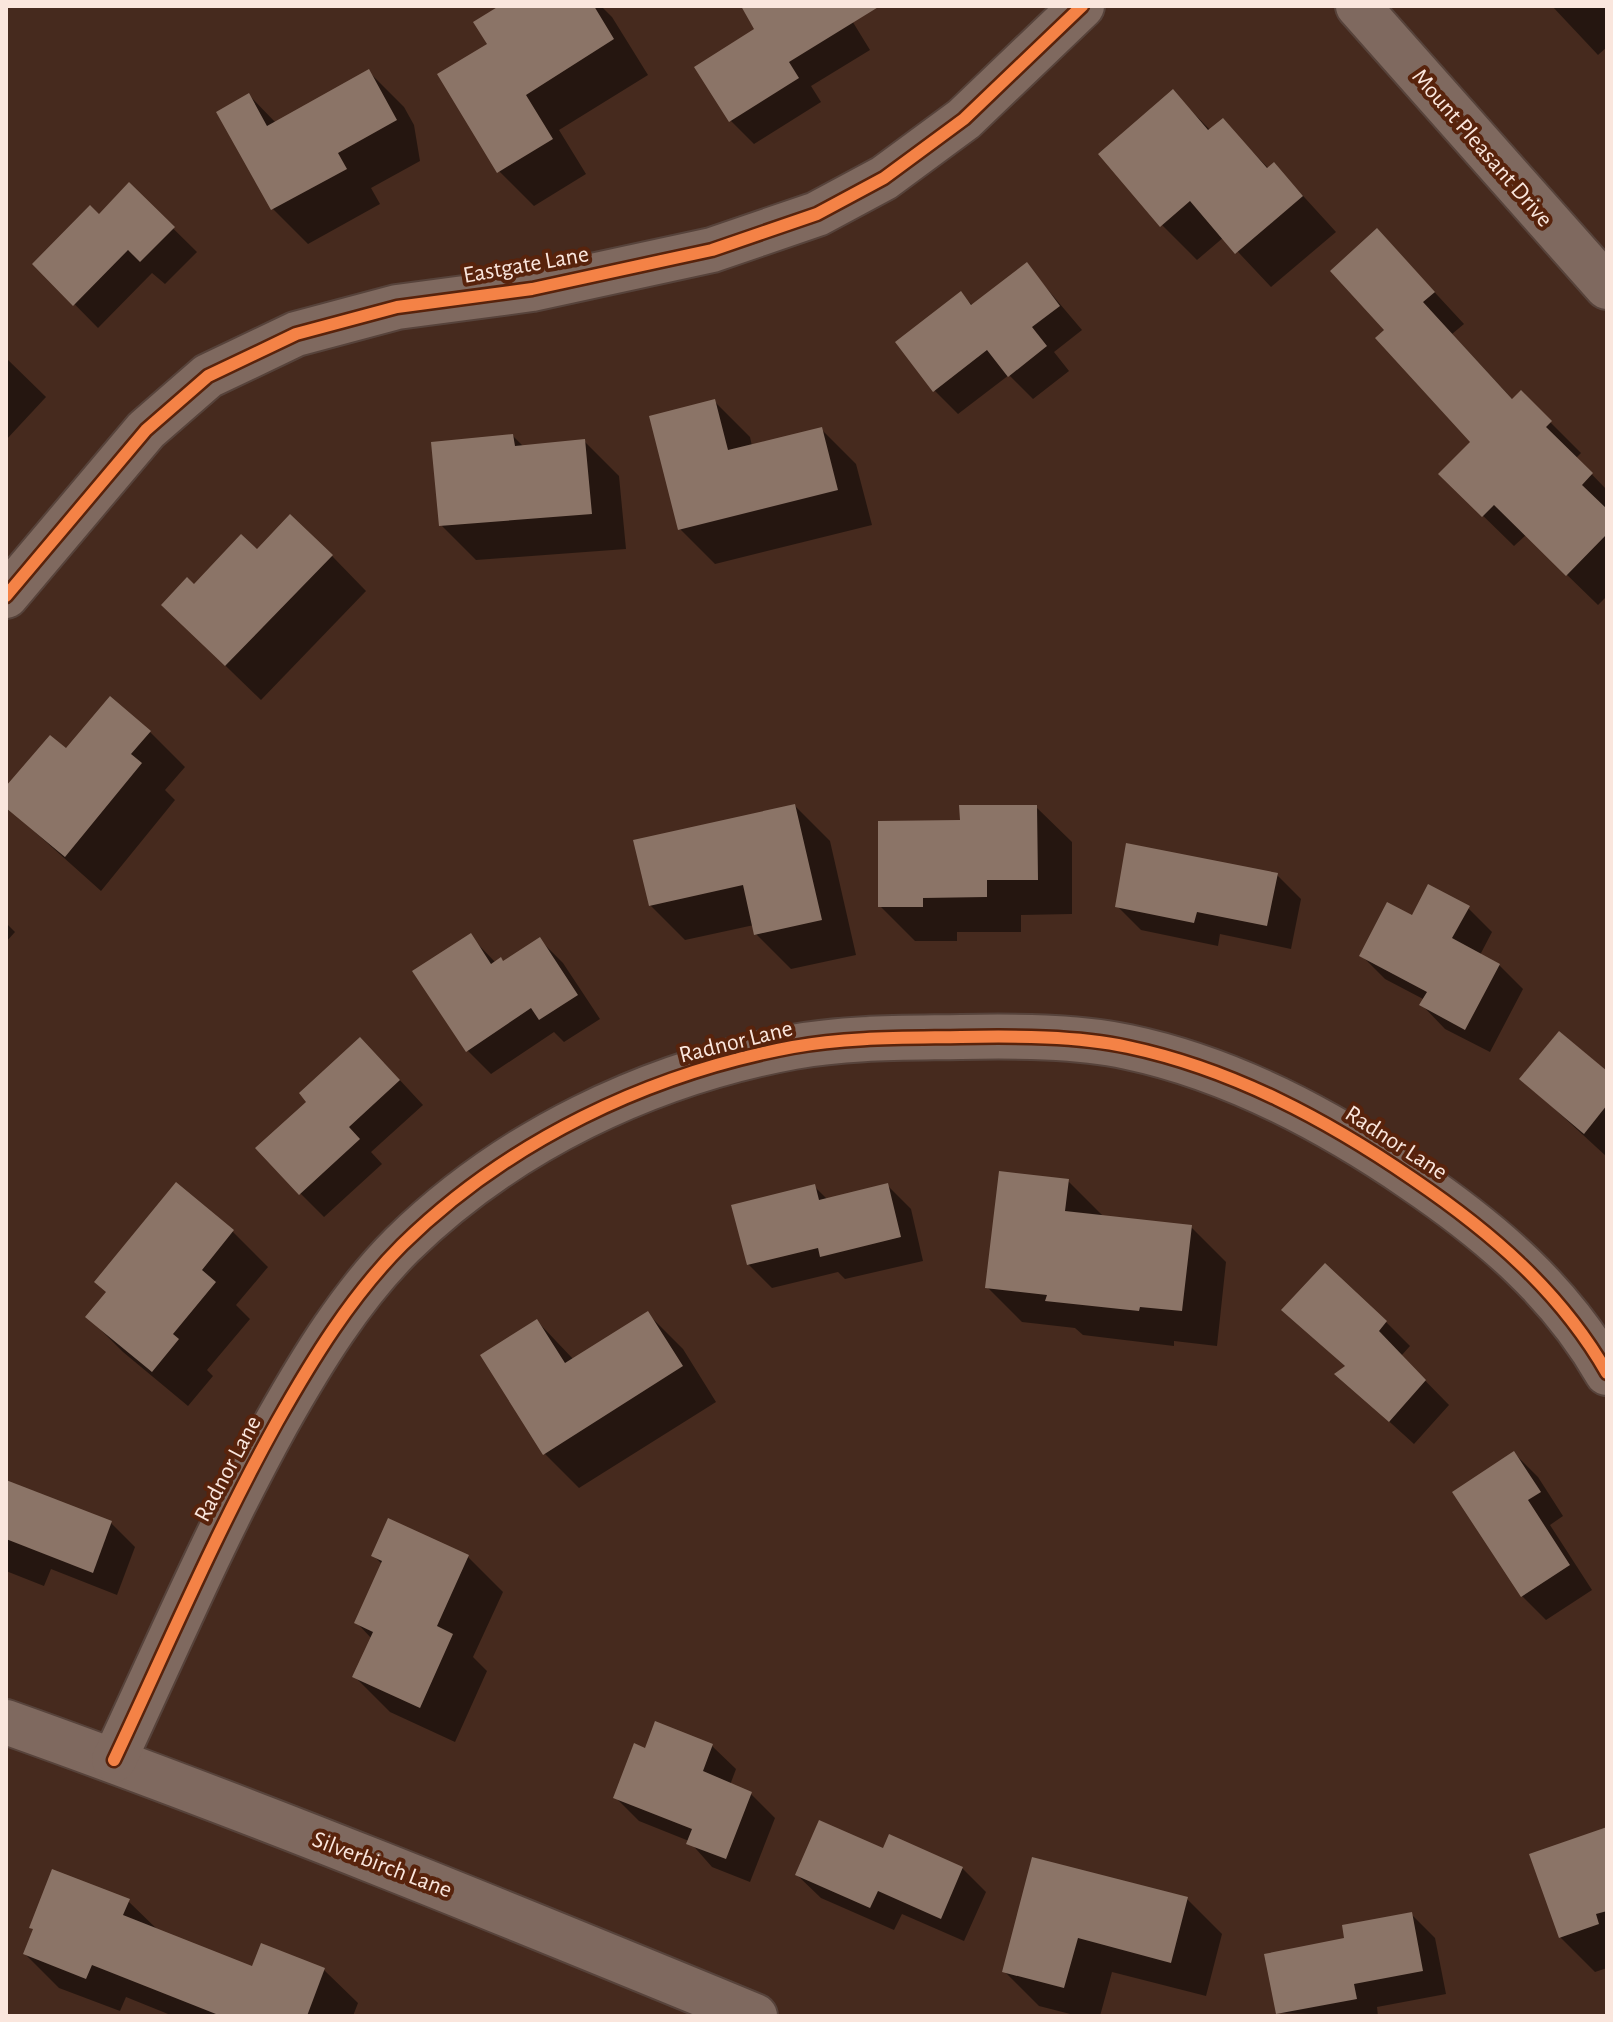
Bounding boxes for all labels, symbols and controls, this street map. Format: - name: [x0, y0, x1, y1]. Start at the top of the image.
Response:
- street label: Mount Pleasant Drive: [1407, 64, 1557, 232]
- street label: Eastgate Lane: [461, 242, 591, 288]
- street label: Radnor Lane: [677, 1016, 795, 1068]
- street label: Radnor Lane: [1341, 1101, 1451, 1185]
- street label: Radnor Lane: [190, 1412, 266, 1526]
- street label: Silverbirch Lane: [309, 1827, 455, 1903]

